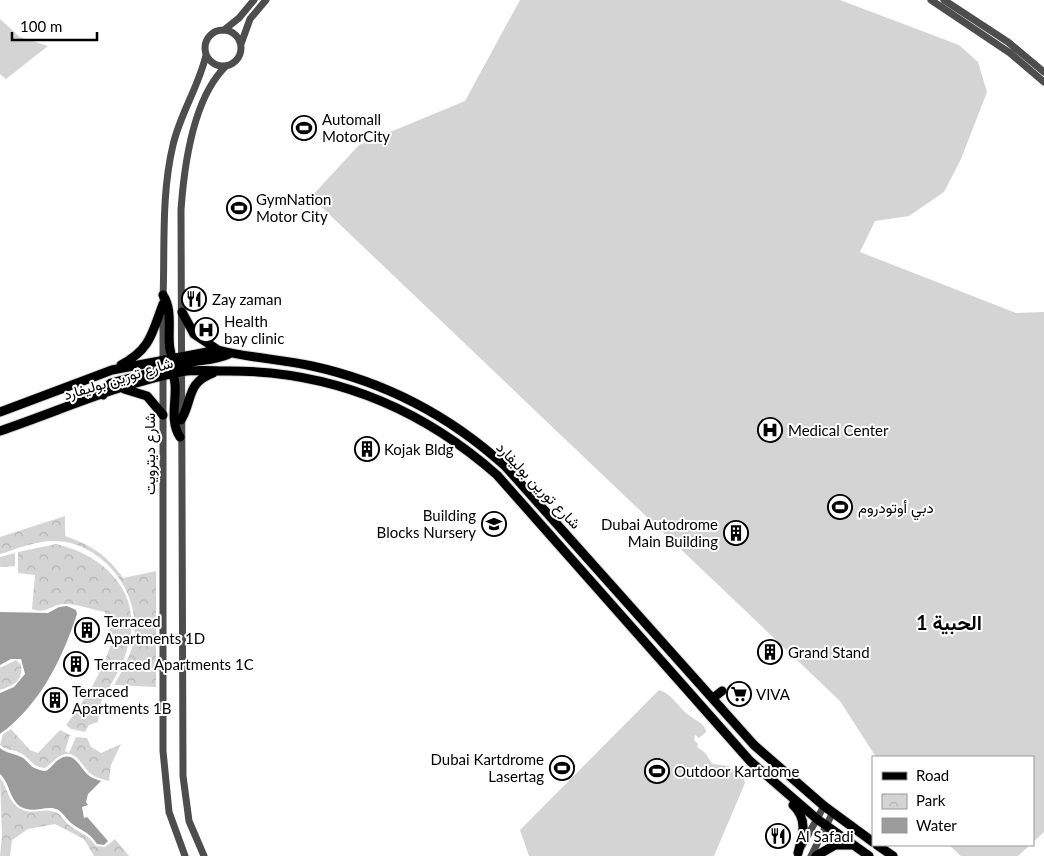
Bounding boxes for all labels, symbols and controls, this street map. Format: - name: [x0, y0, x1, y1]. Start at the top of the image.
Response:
- scale bar: [12, 10, 98, 42]
- text: 100 m: [20, 17, 62, 35]
- place label: Automall MotorCity: [322, 110, 390, 145]
- sports icon: Automall MotorCity: [291, 115, 317, 141]
- place label: GymNation Motor City: [256, 190, 331, 225]
- sports icon: GymNation Motor City: [226, 195, 252, 221]
- restaurant icon: Zay zaman: [181, 286, 207, 312]
- place label: Zay zaman: [212, 290, 282, 308]
- place label: Health bay clinic: [224, 312, 284, 347]
- hospital icon: Health bay clinic: [193, 317, 219, 343]
- street label: شارع تورين بوليفارد: [61, 353, 176, 406]
- street label: شارع ديترويت: [140, 413, 161, 495]
- hospital icon: Medical Center: [757, 417, 783, 443]
- place label: Medical Center: [788, 421, 889, 439]
- building icon: Kojak Bldg: [354, 436, 380, 462]
- street label: شارع تورين بوليفارد: [491, 438, 585, 534]
- place label: Kojak Bldg: [384, 440, 454, 458]
- sports icon: دبي أوتودروم: [827, 494, 853, 520]
- place label: دبي أوتودروم: [858, 498, 934, 521]
- place label: Building Blocks Nursery: [377, 506, 476, 541]
- school or university icon: Building Blocks Nursery: [481, 511, 507, 537]
- place label: Dubai Autodrome Main Building: [601, 515, 718, 550]
- building icon: Dubai Autodrome Main Building: [723, 520, 749, 546]
- district label: الحبية 1: [916, 610, 982, 635]
- place label: Terraced Apartments 1D: [104, 612, 205, 647]
- building icon: Terraced Apartments 1D: [74, 617, 100, 643]
- building icon: Grand Stand: [757, 639, 783, 665]
- place label: Grand Stand: [788, 643, 870, 661]
- building icon: Terraced Apartments 1C: [63, 651, 89, 677]
- place label: Terraced Apartments 1C: [94, 655, 254, 673]
- supermarket icon: VIVA: [726, 681, 752, 707]
- place label: Terraced Apartments 1B: [72, 682, 171, 717]
- place label: VIVA: [756, 685, 791, 703]
- building icon: Terraced Apartments 1B: [42, 687, 68, 713]
- place label: Dubai Kartdrome Lasertag: [431, 750, 544, 785]
- sports icon: Dubai Kartdrome Lasertag: [549, 755, 575, 781]
- legend: [872, 756, 1034, 846]
- sports icon: Outdoor Kartdome: [644, 758, 670, 784]
- place label: Outdoor Kartdome: [674, 762, 799, 780]
- text: Road: [916, 766, 949, 784]
- text: Park: [916, 791, 946, 809]
- text: Water: [916, 816, 957, 834]
- restaurant icon: Al Safadi: [765, 823, 791, 849]
- place label: Al Safadi: [796, 827, 854, 845]

